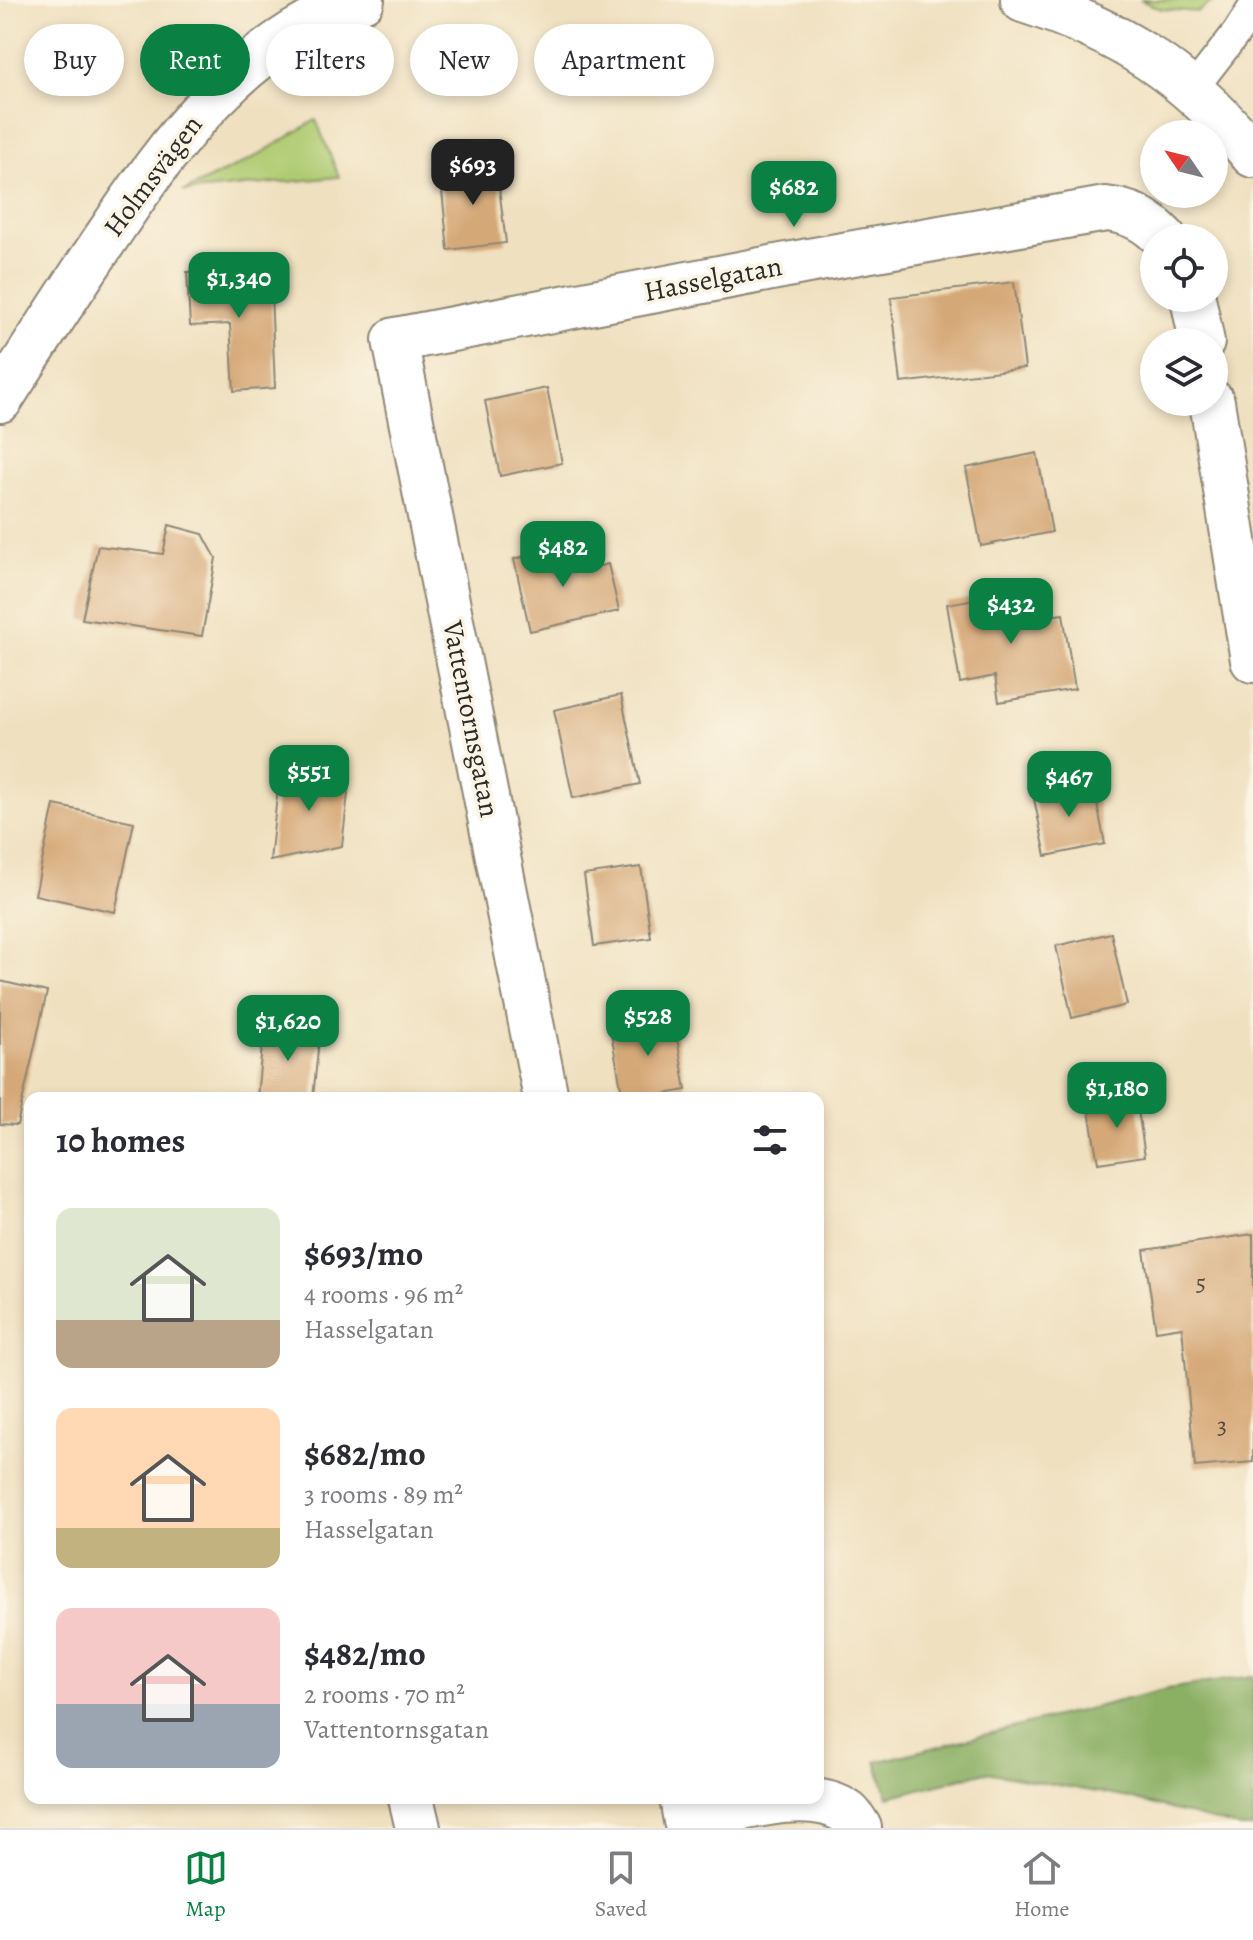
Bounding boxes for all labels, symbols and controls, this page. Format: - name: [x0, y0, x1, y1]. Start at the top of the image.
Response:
- chip: Buy: [24, 24, 124, 96]
- chip: Rent: [140, 24, 250, 96]
- chip: Filters: [266, 24, 394, 96]
- chip: New: [410, 24, 518, 96]
- chip: Apartment: [534, 24, 714, 96]
- street label: Holmsvägen: [95, 108, 211, 244]
- north arrow: [1140, 120, 1228, 208]
- map controls: [1140, 120, 1228, 416]
- pin: $693: [426, 139, 520, 207]
- text: $693: [449, 147, 497, 182]
- pin: $682: [747, 161, 841, 229]
- text: $682: [769, 169, 819, 204]
- button: locate: [1140, 224, 1228, 312]
- street label: Hasselgatan: [641, 247, 785, 311]
- pin: $1,340: [174, 252, 304, 320]
- text: $1,340: [207, 260, 271, 295]
- button: layers: [1140, 328, 1228, 416]
- pin: $482: [516, 521, 610, 589]
- text: $482: [538, 529, 588, 564]
- pin: $432: [964, 578, 1058, 646]
- text: $432: [987, 586, 1035, 621]
- street label: Vattentornsgatan: [433, 617, 509, 820]
- pin: $551: [262, 745, 356, 813]
- pin: $467: [1022, 751, 1116, 819]
- text: $551: [287, 753, 331, 788]
- text: $467: [1045, 759, 1093, 794]
- pin: $528: [601, 990, 695, 1058]
- pin: $1,620: [223, 995, 353, 1063]
- text: $528: [624, 998, 672, 1033]
- text: $1,620: [255, 1003, 321, 1038]
- pin: $1,180: [1052, 1062, 1182, 1130]
- text: $1,180: [1085, 1070, 1149, 1105]
- text: 10 homes: [56, 1117, 185, 1164]
- icon: filters: [748, 1118, 792, 1162]
- text: $693/mo: [304, 1230, 423, 1277]
- icon: home: [120, 1240, 216, 1336]
- house number: 5: [1196, 1267, 1206, 1299]
- text: 4 rooms · 96 m²: [304, 1277, 463, 1312]
- text: Hasselgatan: [304, 1312, 434, 1347]
- house number: 3: [1217, 1410, 1227, 1442]
- text: $682/mo: [304, 1430, 426, 1477]
- icon: home: [120, 1440, 216, 1536]
- text: 3 rooms · 89 m²: [304, 1477, 463, 1512]
- text: Hasselgatan: [304, 1512, 434, 1547]
- text: $482/mo: [304, 1630, 426, 1677]
- icon: home: [120, 1640, 216, 1736]
- text: 2 rooms · 70 m²: [304, 1677, 465, 1712]
- text: Vattentornsgatan: [304, 1712, 489, 1747]
- tab: Map: [184, 1846, 228, 1924]
- tab: Saved: [595, 1846, 647, 1924]
- tab: Home: [1014, 1846, 1069, 1924]

